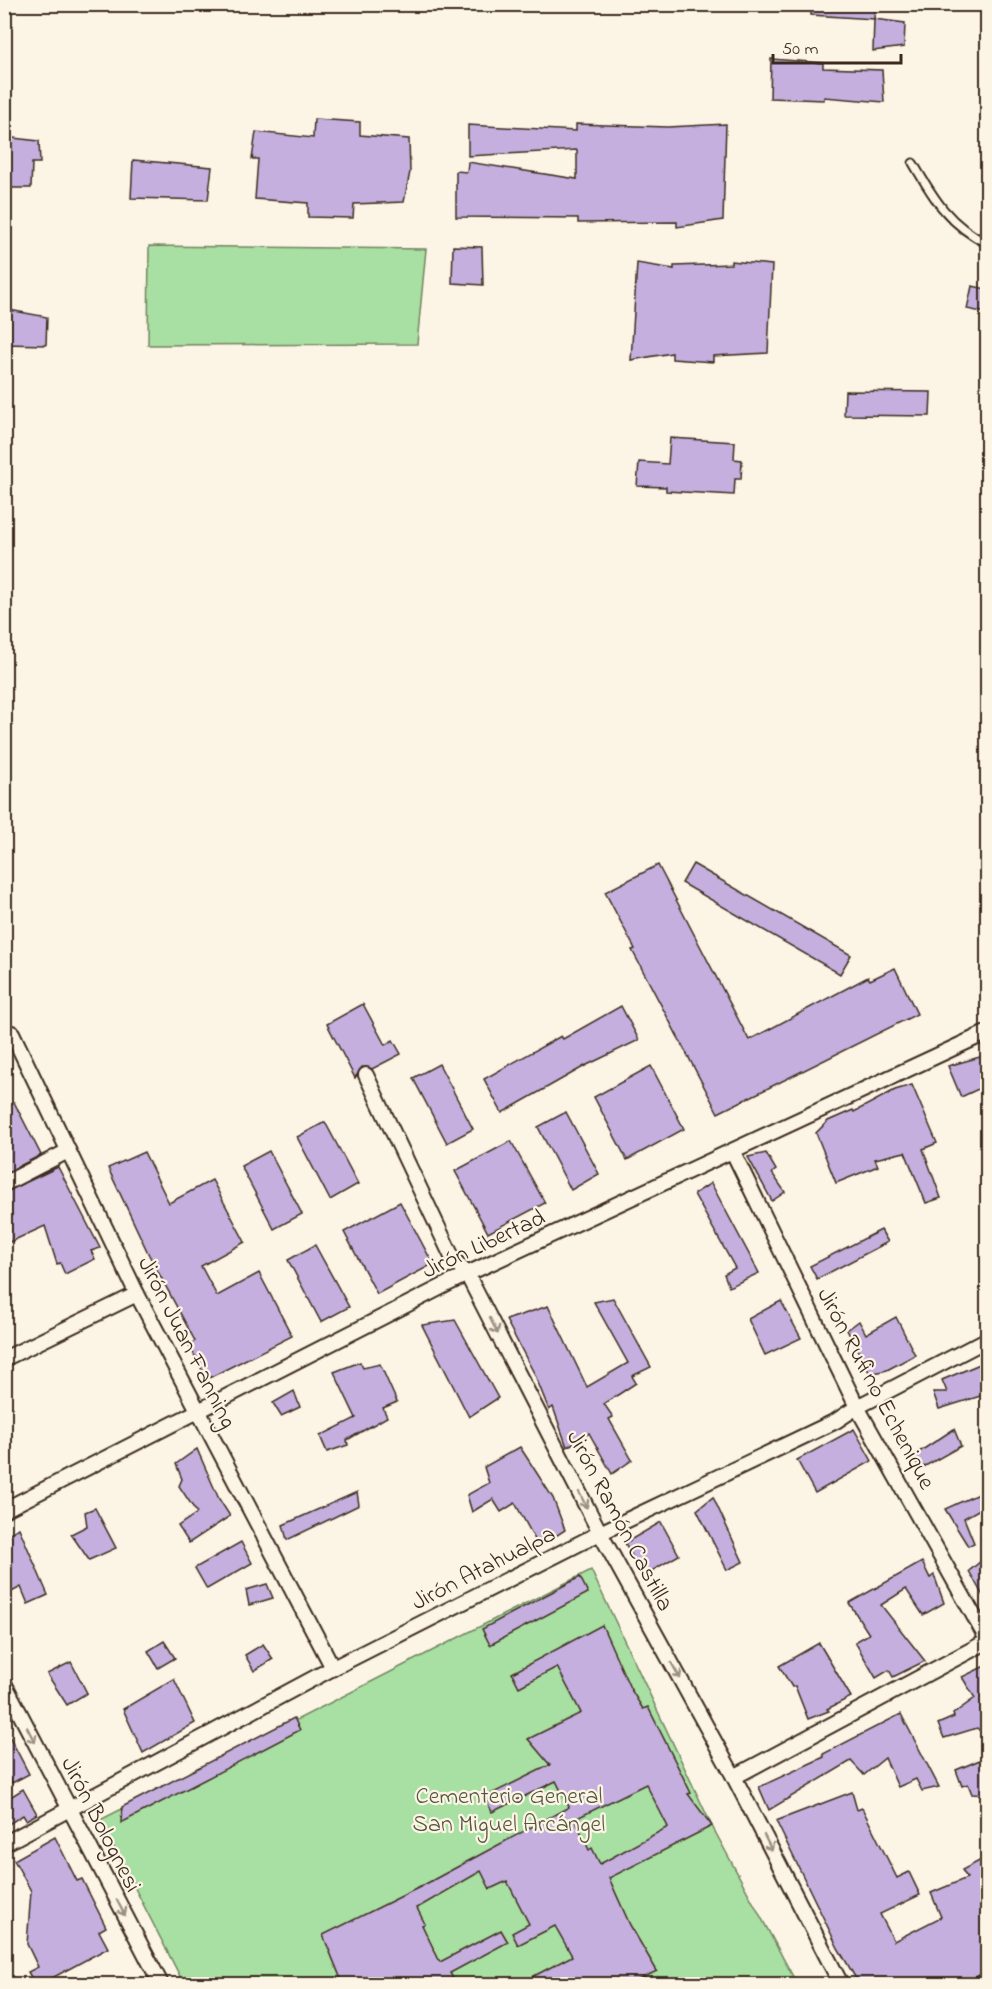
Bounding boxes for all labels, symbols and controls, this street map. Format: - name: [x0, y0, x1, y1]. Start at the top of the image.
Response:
- scale bar: [773, 27, 900, 65]
- text: 50 m: [782, 37, 819, 63]
- street label: Jirón Libertad: [417, 1201, 552, 1289]
- street label: Jirón Juan Fanning: [127, 1251, 244, 1435]
- street label: Jirón Rufino Echenique: [807, 1282, 943, 1497]
- one-way arrow: [488, 1317, 500, 1335]
- street label: Jirón Ramón Castilla: [556, 1424, 681, 1618]
- one-way arrow: [578, 1490, 589, 1508]
- street label: Jirón Atahualpa: [406, 1518, 562, 1621]
- one-way arrow: [670, 1662, 682, 1679]
- one-way arrow: [26, 1726, 37, 1744]
- street label: Jirón Bolognesi: [51, 1751, 149, 1899]
- park label: Cementerio General San Miguel Arcángel: [413, 1780, 605, 1843]
- one-way arrow: [763, 1834, 775, 1852]
- one-way arrow: [116, 1899, 127, 1917]

